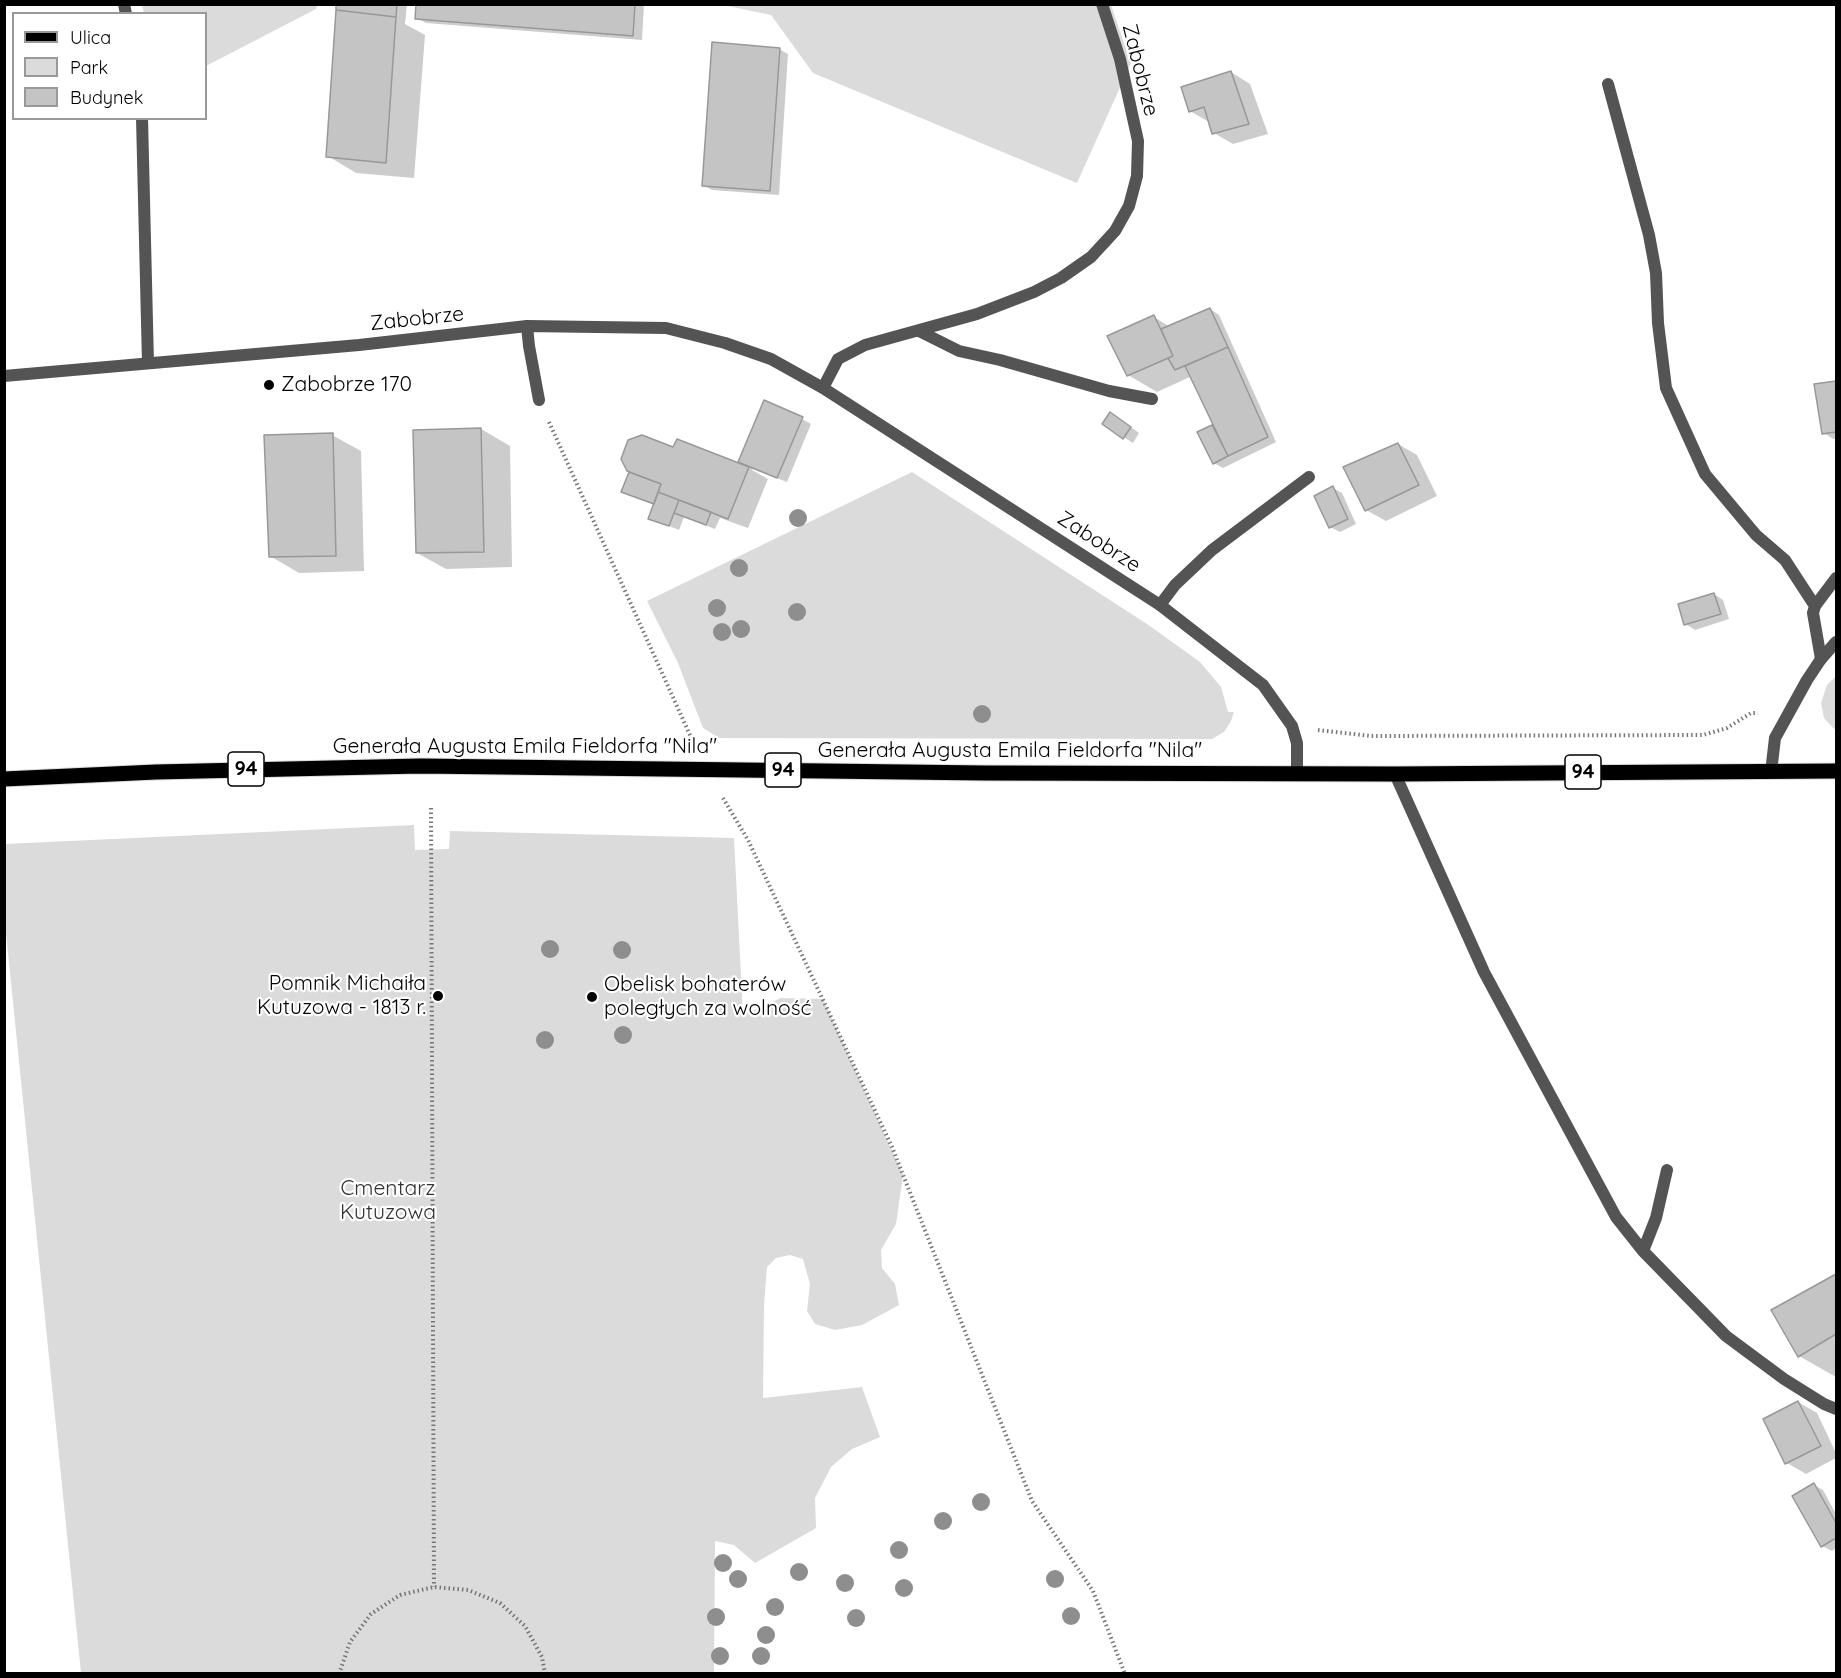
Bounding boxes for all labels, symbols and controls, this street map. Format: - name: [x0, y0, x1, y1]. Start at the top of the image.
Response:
- legend: [12, 12, 207, 120]
- street label: Zabobrze: [1116, 21, 1164, 119]
- text: Ulica: [70, 26, 111, 49]
- text: Park: [70, 56, 108, 79]
- text: Budynek: [70, 86, 143, 109]
- street label: Zabobrze: [369, 302, 465, 336]
- place label: Zabobrze 170: [281, 372, 412, 398]
- marker: Zabobrze 170: [262, 378, 276, 392]
- street label: Zabobrze: [1053, 506, 1145, 578]
- street label: Generała Augusta Emila Fieldorfa "Nila": [333, 734, 717, 760]
- street label: Generała Augusta Emila Fieldorfa "Nila": [818, 738, 1202, 764]
- road number: 94: [228, 752, 264, 786]
- road number: 94: [765, 753, 801, 787]
- road number: 94: [1565, 755, 1601, 789]
- place label: Pomnik Michaiła Kutuzowa - 1813 r.: [257, 971, 426, 1021]
- place label: Obelisk bohaterów poległych za wolność: [604, 972, 811, 1022]
- marker: Pomnik Michaiła Kutuzowa - 1813 r.: [431, 989, 445, 1003]
- marker: Obelisk bohaterów poległych za wolność: [585, 990, 599, 1004]
- park label: Cmentarz Kutuzowa: [340, 1176, 436, 1226]

